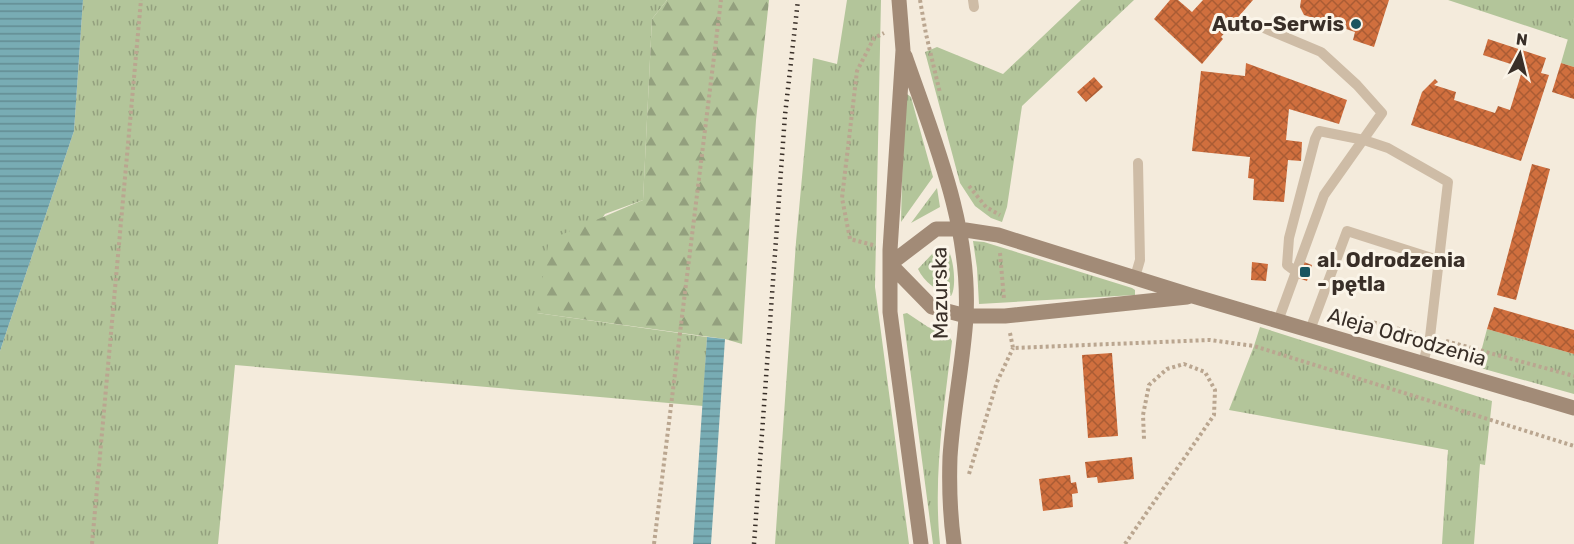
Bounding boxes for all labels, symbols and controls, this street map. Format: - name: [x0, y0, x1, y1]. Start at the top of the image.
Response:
- place label: Auto-Serwis: [1212, 11, 1344, 36]
- marker: Auto-Serwis: [1349, 17, 1363, 31]
- north arrow: [1490, 24, 1550, 84]
- text: N: [1515, 29, 1529, 50]
- street label: Mazurska: [926, 247, 953, 339]
- place label: al. Odrodzenia - pętla: [1317, 247, 1465, 296]
- marker: al. Odrodzenia - pętla: [1298, 265, 1312, 279]
- street label: Aleja Odrodzenia: [1325, 302, 1489, 371]

